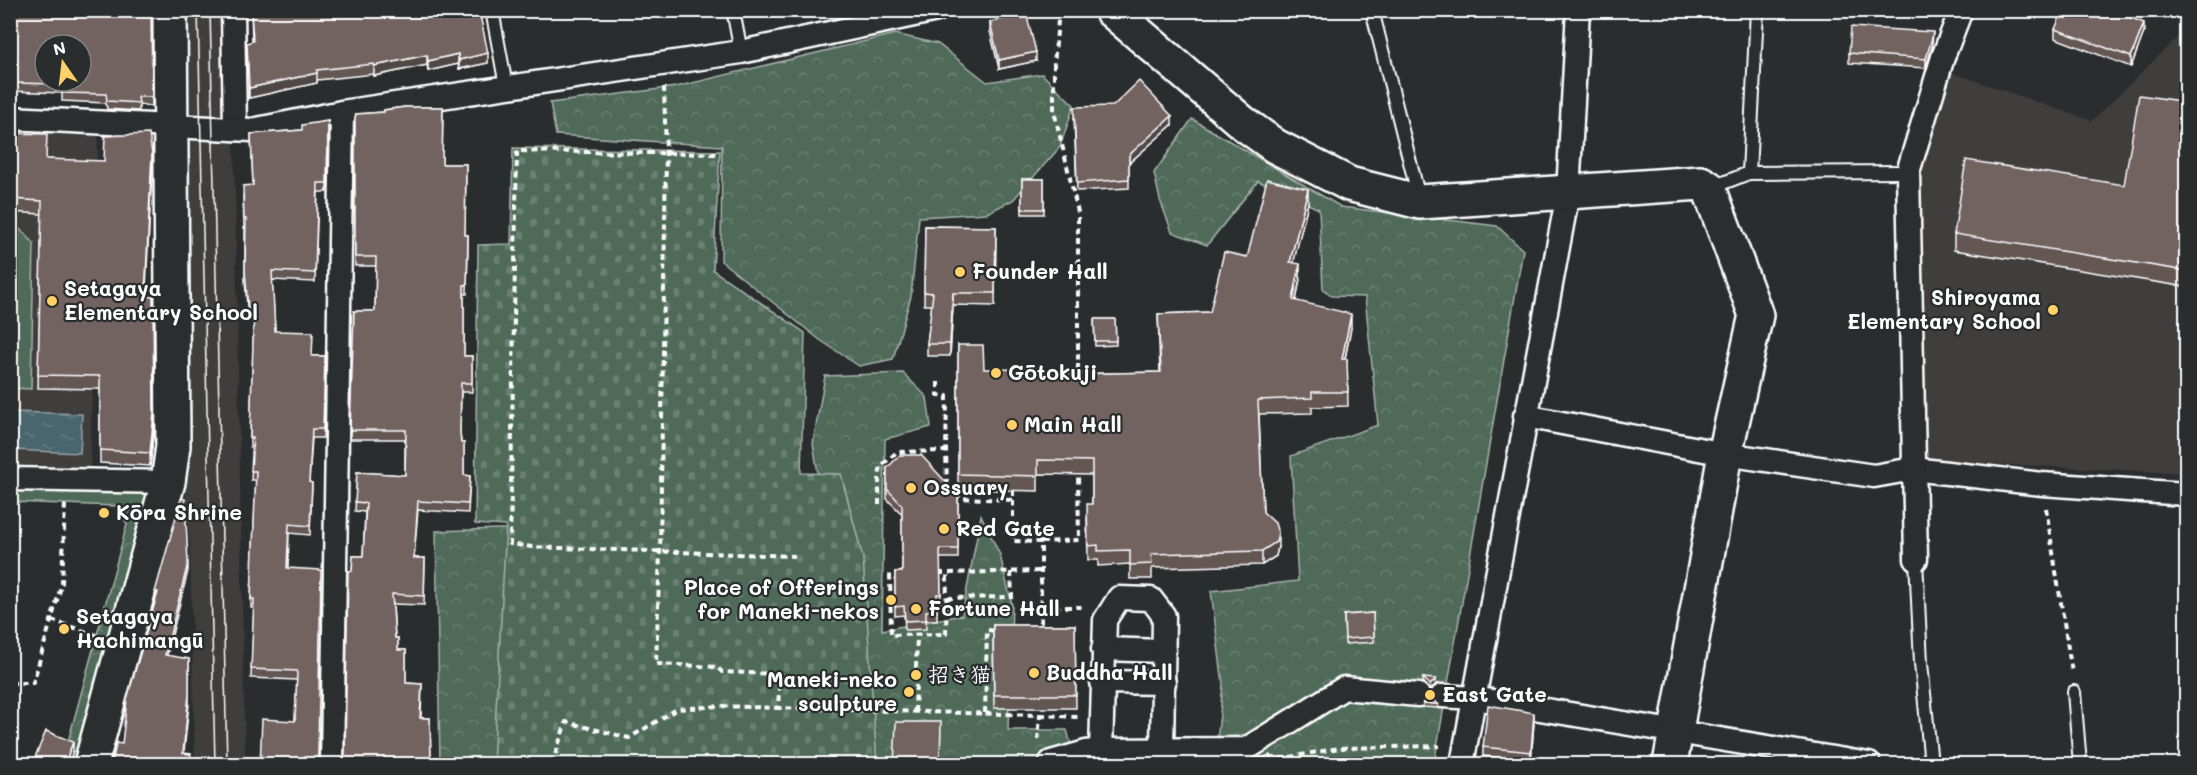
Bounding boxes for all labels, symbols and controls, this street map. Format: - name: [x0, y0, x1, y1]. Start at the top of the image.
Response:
- north arrow: [33, 33, 93, 93]
- text: N: [51, 36, 68, 60]
- place label: Founder Hall: [972, 257, 1108, 284]
- marker: Founder Hall: [953, 265, 967, 279]
- place label: Setagaya Elementary School: [64, 274, 258, 326]
- place label: Shiroyama Elementary School: [1847, 283, 2041, 335]
- marker: Setagaya Elementary School: [45, 294, 59, 308]
- marker: Shiroyama Elementary School: [2046, 303, 2060, 317]
- place label: Gōtokuji: [1008, 358, 1097, 385]
- marker: Gōtokuji: [989, 366, 1003, 380]
- place label: Main Hall: [1024, 410, 1122, 437]
- marker: Main Hall: [1005, 418, 1019, 432]
- place label: Ossuary: [923, 473, 1008, 501]
- marker: Ossuary: [904, 481, 918, 495]
- place label: Kōra Shrine: [116, 498, 242, 525]
- marker: Kōra Shrine: [97, 506, 111, 520]
- place label: Red Gate: [956, 514, 1055, 541]
- marker: Red Gate: [937, 522, 951, 536]
- place label: Place of Offerings for Maneki-nekos: [683, 573, 879, 624]
- marker: Place of Offerings for Maneki-nekos: [884, 593, 898, 607]
- place label: Fortune Hall: [928, 594, 1060, 621]
- place label: Setagaya Hachimangū: [76, 602, 204, 653]
- marker: Fortune Hall: [909, 602, 923, 616]
- marker: Setagaya Hachimangū: [57, 622, 71, 636]
- place label: Buddha Hall: [1046, 658, 1173, 685]
- place label: 招き猫: [928, 660, 991, 687]
- place label: Maneki-neko sculpture: [767, 665, 897, 716]
- marker: Buddha Hall: [1027, 666, 1041, 680]
- marker: 招き猫: [909, 668, 923, 682]
- place label: East Gate: [1442, 680, 1547, 707]
- marker: Maneki-neko sculpture: [902, 685, 916, 699]
- marker: East Gate: [1423, 688, 1437, 702]

